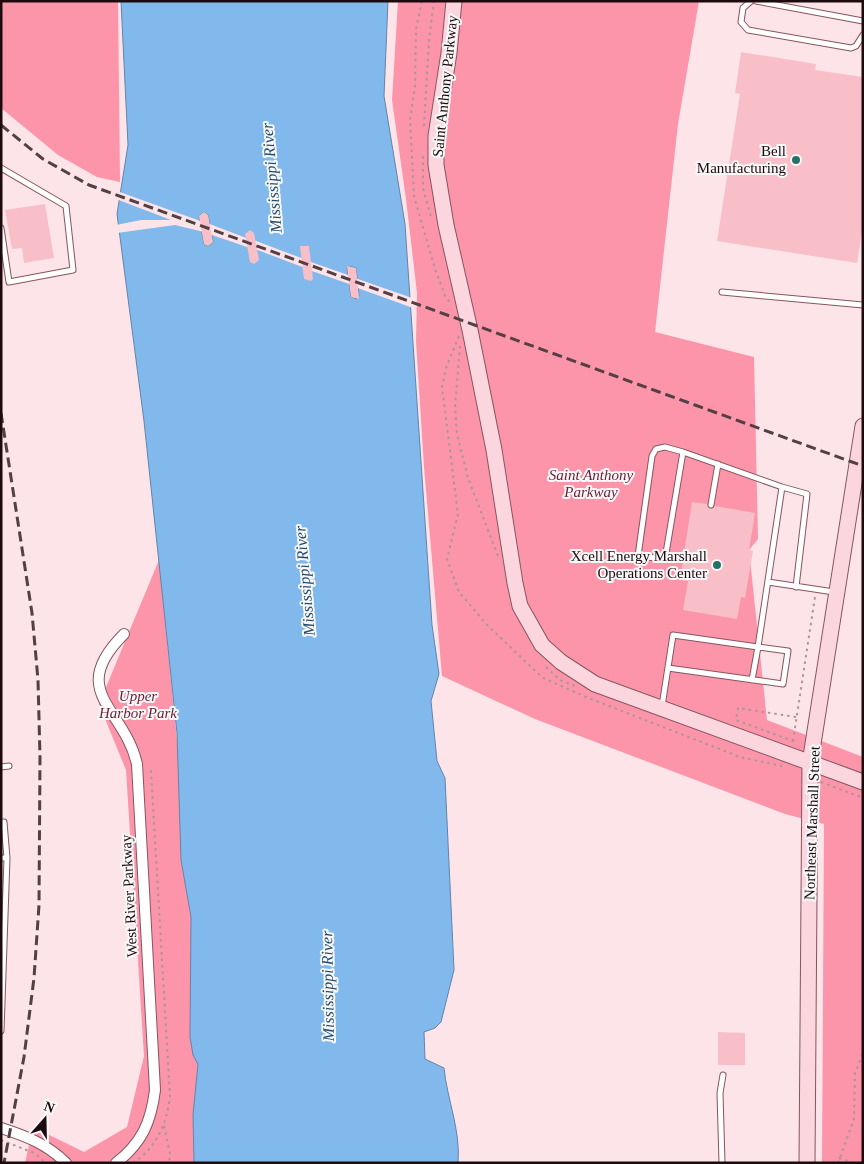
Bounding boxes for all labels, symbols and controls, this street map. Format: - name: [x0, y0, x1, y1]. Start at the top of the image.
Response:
- street label: Saint Anthony Parkway: [430, 14, 460, 158]
- water label: Mississippi River: [258, 121, 286, 235]
- place label: Bell Manufacturing: [697, 143, 786, 176]
- marker: Bell Manufacturing: [790, 154, 802, 166]
- park label: Saint Anthony Parkway: [549, 467, 633, 500]
- water label: Mississippi River: [291, 524, 319, 638]
- place label: Xcell Energy Marshall Operations Center: [571, 548, 707, 581]
- marker: Xcell Energy Marshall Operations Center: [711, 559, 723, 571]
- park label: Upper Harbor Park: [98, 688, 177, 721]
- street label: Northeast Marshall Street: [801, 745, 823, 900]
- street label: West River Parkway: [118, 834, 140, 958]
- water label: Mississippi River: [318, 930, 338, 1042]
- north arrow: [20, 1094, 70, 1144]
- text: N: [42, 1098, 57, 1116]

